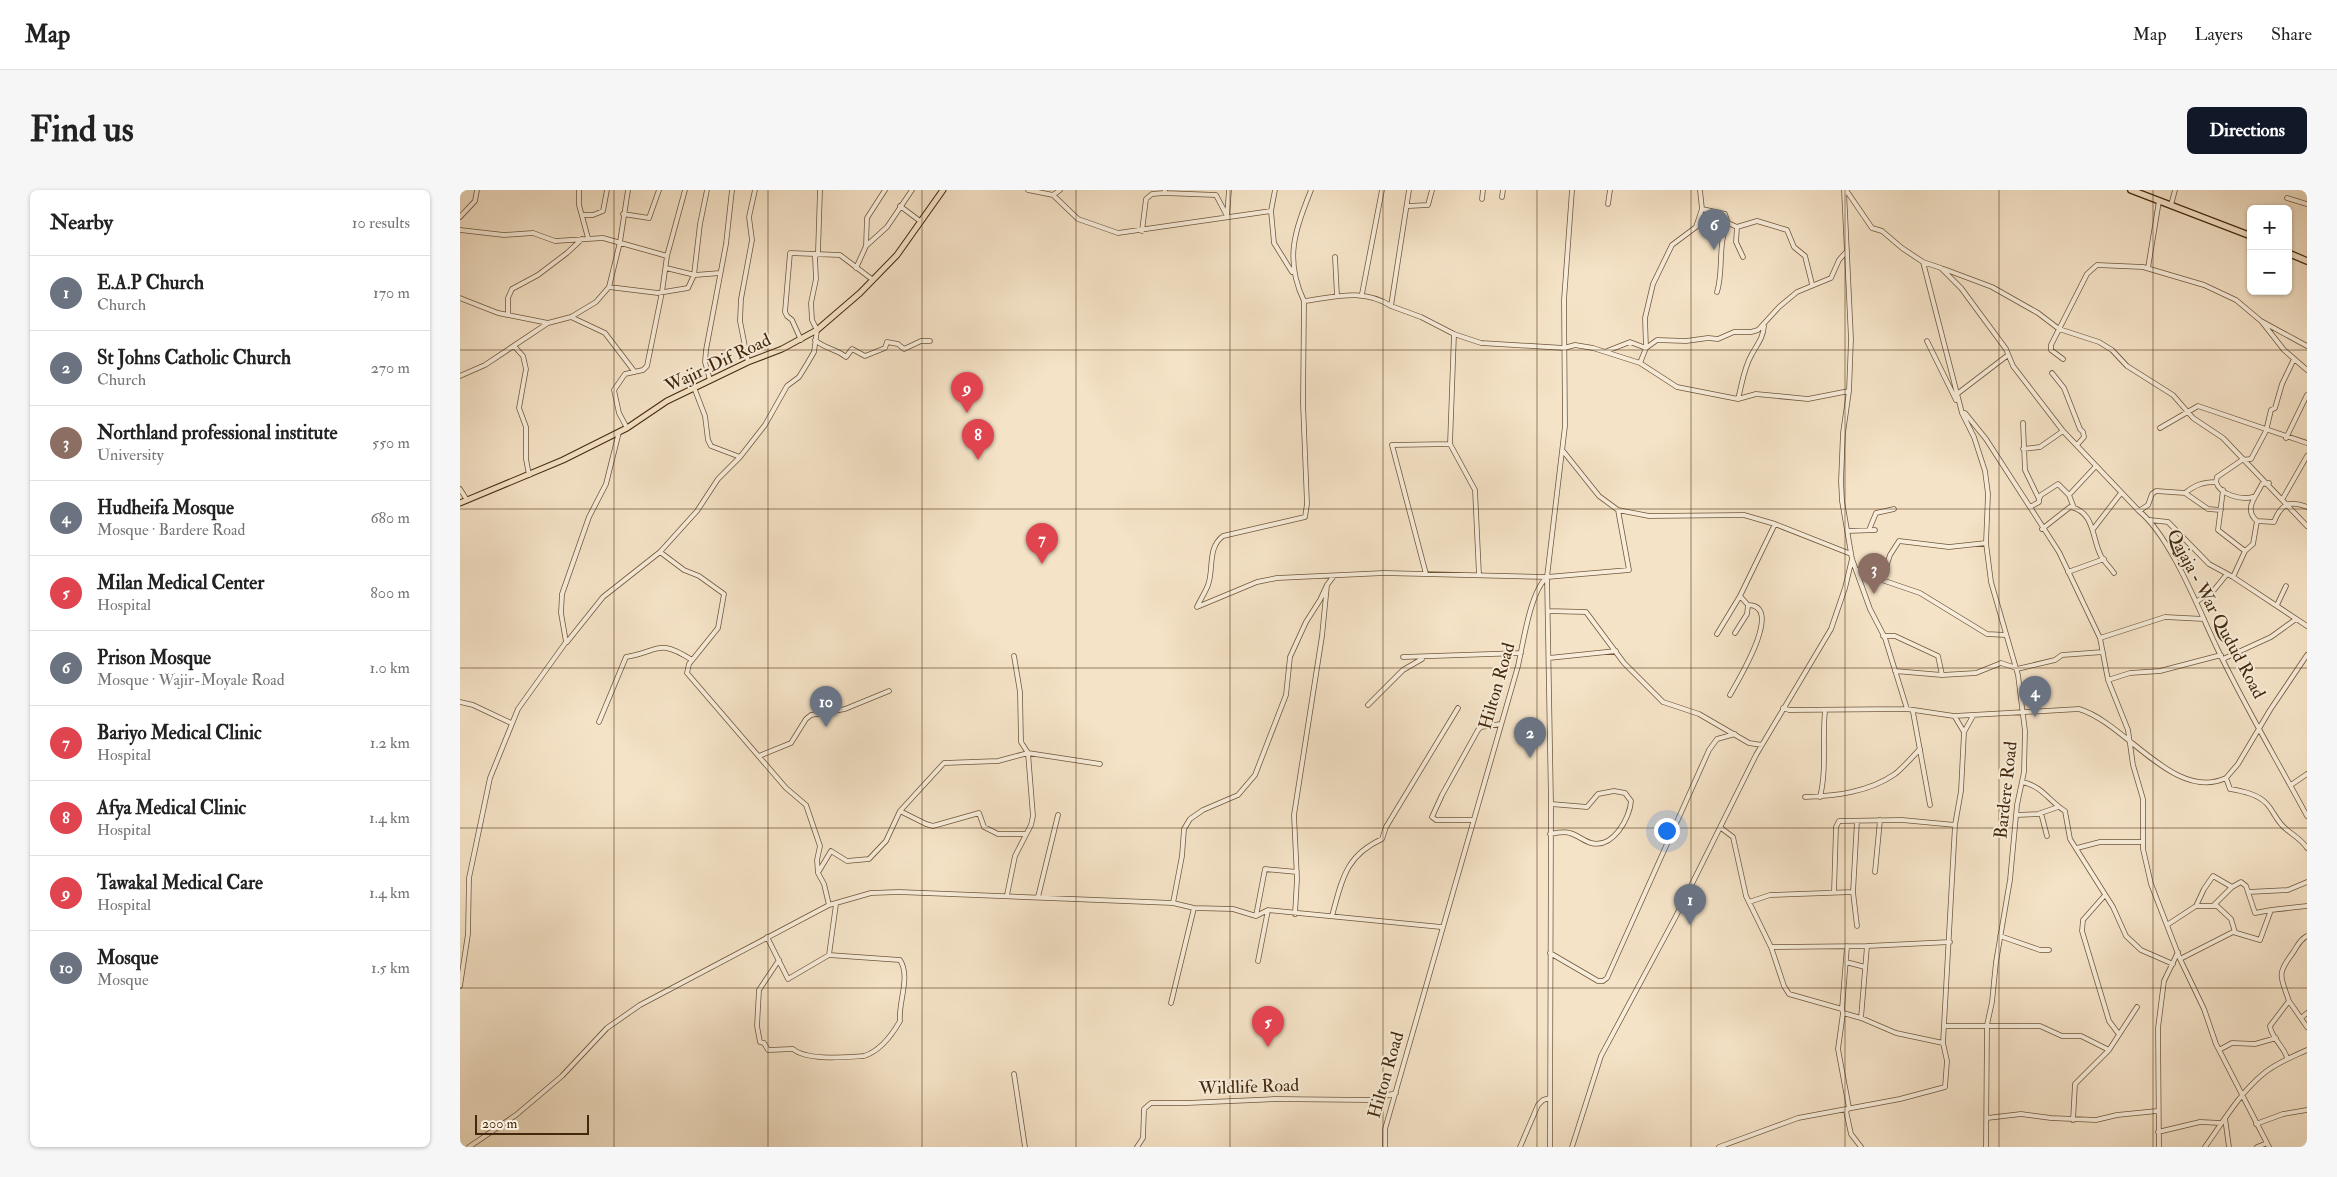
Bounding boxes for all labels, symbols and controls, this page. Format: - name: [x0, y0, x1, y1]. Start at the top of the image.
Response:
- text: Map: [25, 19, 70, 50]
- text: Map: [2133, 23, 2167, 46]
- text: Layers: [2195, 23, 2243, 46]
- text: Share: [2271, 23, 2312, 46]
- button: Directions: [2187, 107, 2307, 154]
- text: Find us: [30, 108, 134, 152]
- map controls: [2247, 205, 2292, 295]
- button: +: [2247, 205, 2292, 250]
- text: Nearby: [50, 209, 113, 236]
- pin: 6: [1698, 209, 1730, 250]
- text: 10 results: [352, 213, 410, 233]
- button: −: [2247, 250, 2292, 295]
- text: E.A.P Church: [97, 271, 204, 295]
- text: 1: [63, 283, 69, 303]
- text: 170 m: [373, 283, 410, 303]
- text: Church: [97, 295, 146, 315]
- street label: Wajir-Dif Road: [661, 328, 775, 398]
- text: St Johns Catholic Church: [97, 346, 291, 370]
- text: 2: [62, 358, 70, 378]
- text: 270 m: [371, 358, 410, 378]
- text: Church: [97, 370, 146, 390]
- pin: 9: [951, 372, 983, 413]
- pin: 8: [962, 419, 994, 460]
- text: Northland professional institute: [97, 421, 338, 445]
- text: 3: [63, 433, 69, 453]
- text: 550 m: [372, 433, 410, 453]
- text: University: [97, 445, 164, 465]
- text: Hudheifa Mosque: [97, 496, 234, 520]
- text: 4: [62, 508, 70, 528]
- text: 680 m: [370, 508, 410, 528]
- text: Mosque · Bardere Road: [97, 520, 245, 540]
- pin: 7: [1026, 523, 1058, 564]
- street label: Qajaja - War Qudud Road: [2162, 525, 2270, 703]
- pin: 3: [1858, 553, 1890, 594]
- text: Milan Medical Center: [97, 571, 264, 595]
- text: 5: [62, 583, 70, 603]
- text: 800 m: [370, 583, 410, 603]
- text: Hospital: [97, 595, 151, 615]
- street label: Hilton Road: [1474, 640, 1520, 732]
- text: Prison Mosque: [97, 646, 211, 670]
- text: 6: [62, 658, 70, 678]
- text: 1.0 km: [370, 658, 410, 678]
- text: Mosque · Wajir-Moyale Road: [97, 670, 285, 690]
- pin: 4: [2019, 676, 2051, 717]
- pin: 10: [810, 686, 842, 727]
- pin: 2: [1514, 717, 1546, 758]
- text: Bariyo Medical Clinic: [97, 721, 262, 745]
- text: 7: [62, 733, 70, 753]
- text: 1.2 km: [370, 733, 410, 753]
- street label: Bardere Road: [1989, 740, 2023, 840]
- text: Hospital: [97, 745, 151, 765]
- text: Afya Medical Clinic: [97, 796, 246, 820]
- text: 8: [62, 808, 70, 828]
- text: 1.4 km: [369, 808, 410, 828]
- your location: [1654, 818, 1680, 844]
- text: Hospital: [97, 820, 151, 840]
- text: Tawakal Medical Care: [97, 871, 263, 895]
- text: 9: [62, 883, 70, 903]
- text: 1.4 km: [369, 883, 410, 903]
- pin: 1: [1674, 884, 1706, 925]
- text: Hospital: [97, 895, 151, 915]
- text: Mosque: [97, 946, 158, 970]
- text: 10: [59, 958, 73, 978]
- text: 1.5 km: [371, 958, 410, 978]
- text: Mosque: [97, 970, 149, 990]
- pin: 5: [1252, 1006, 1284, 1047]
- street label: Hilton Road: [1363, 1029, 1409, 1121]
- street label: Wildlife Road: [1197, 1074, 1300, 1100]
- scale bar: [475, 1112, 589, 1135]
- text: 200 m: [482, 1115, 517, 1132]

